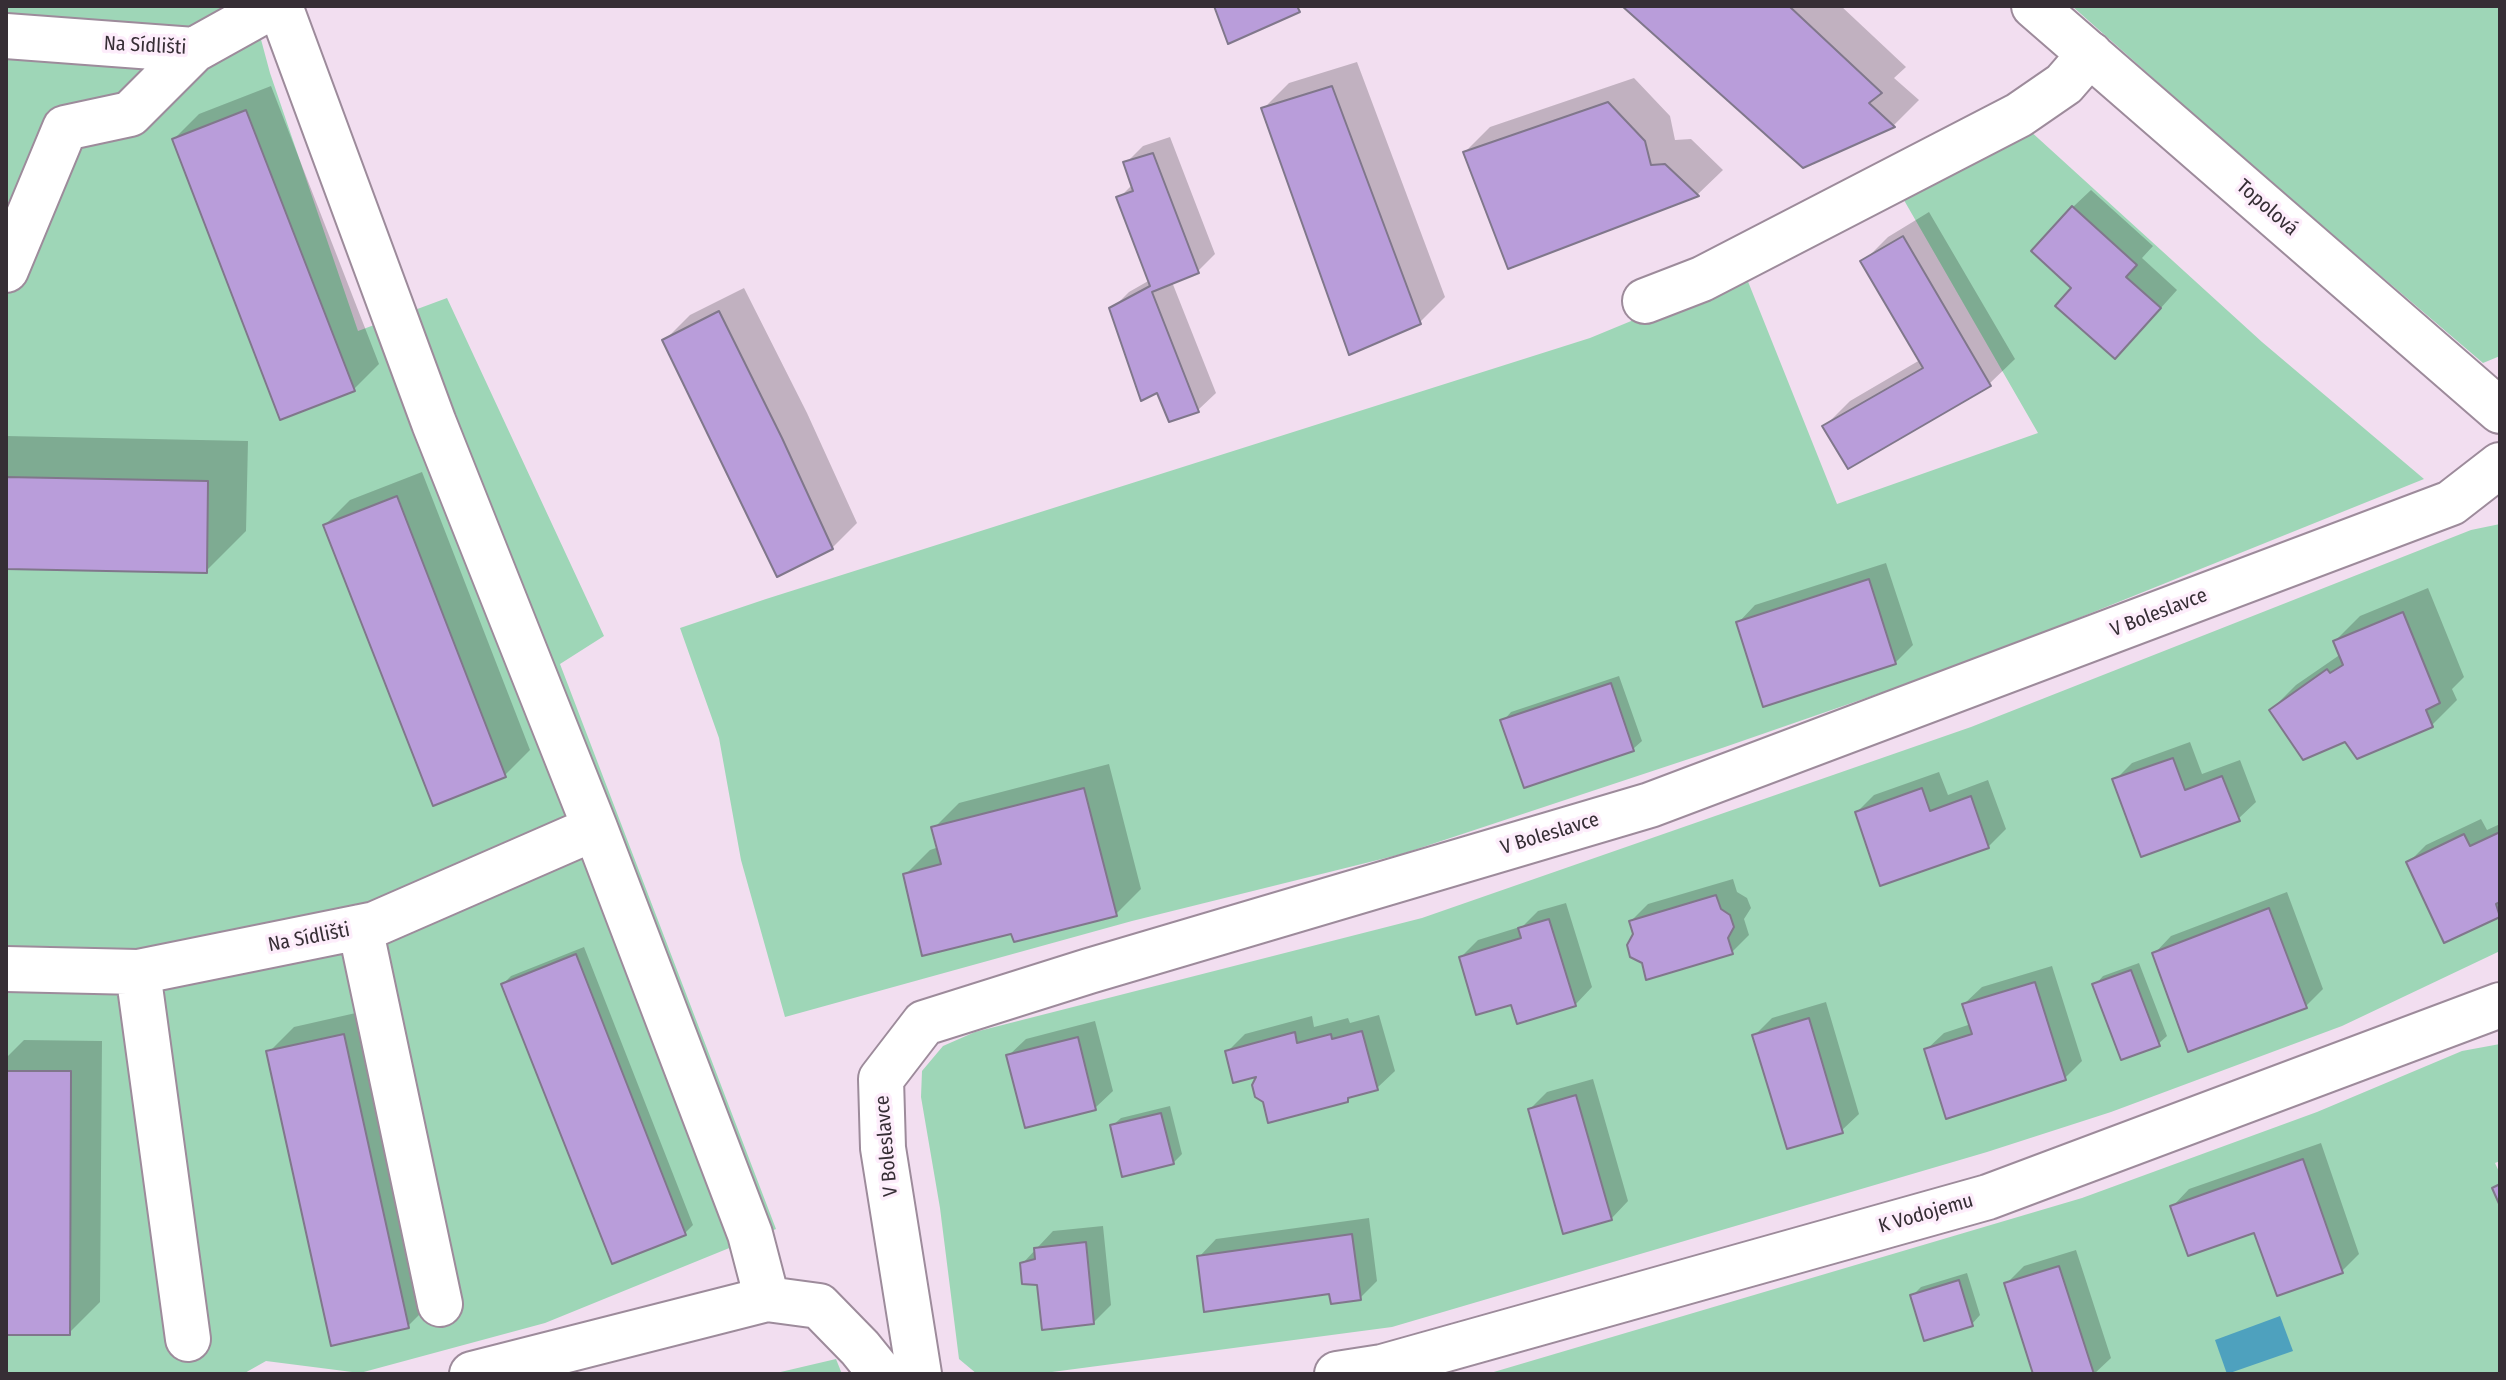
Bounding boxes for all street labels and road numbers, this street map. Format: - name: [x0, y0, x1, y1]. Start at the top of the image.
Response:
- street label: Na Sídlišti: [103, 32, 187, 60]
- street label: Topolová: [2231, 175, 2303, 241]
- street label: V Boleslavce: [2107, 584, 2211, 642]
- street label: V Boleslavce: [1498, 808, 1602, 860]
- street label: Na Sídlišti: [266, 918, 352, 958]
- street label: V Boleslavce: [871, 1094, 903, 1198]
- street label: K Vodojemu: [1876, 1189, 1976, 1239]

